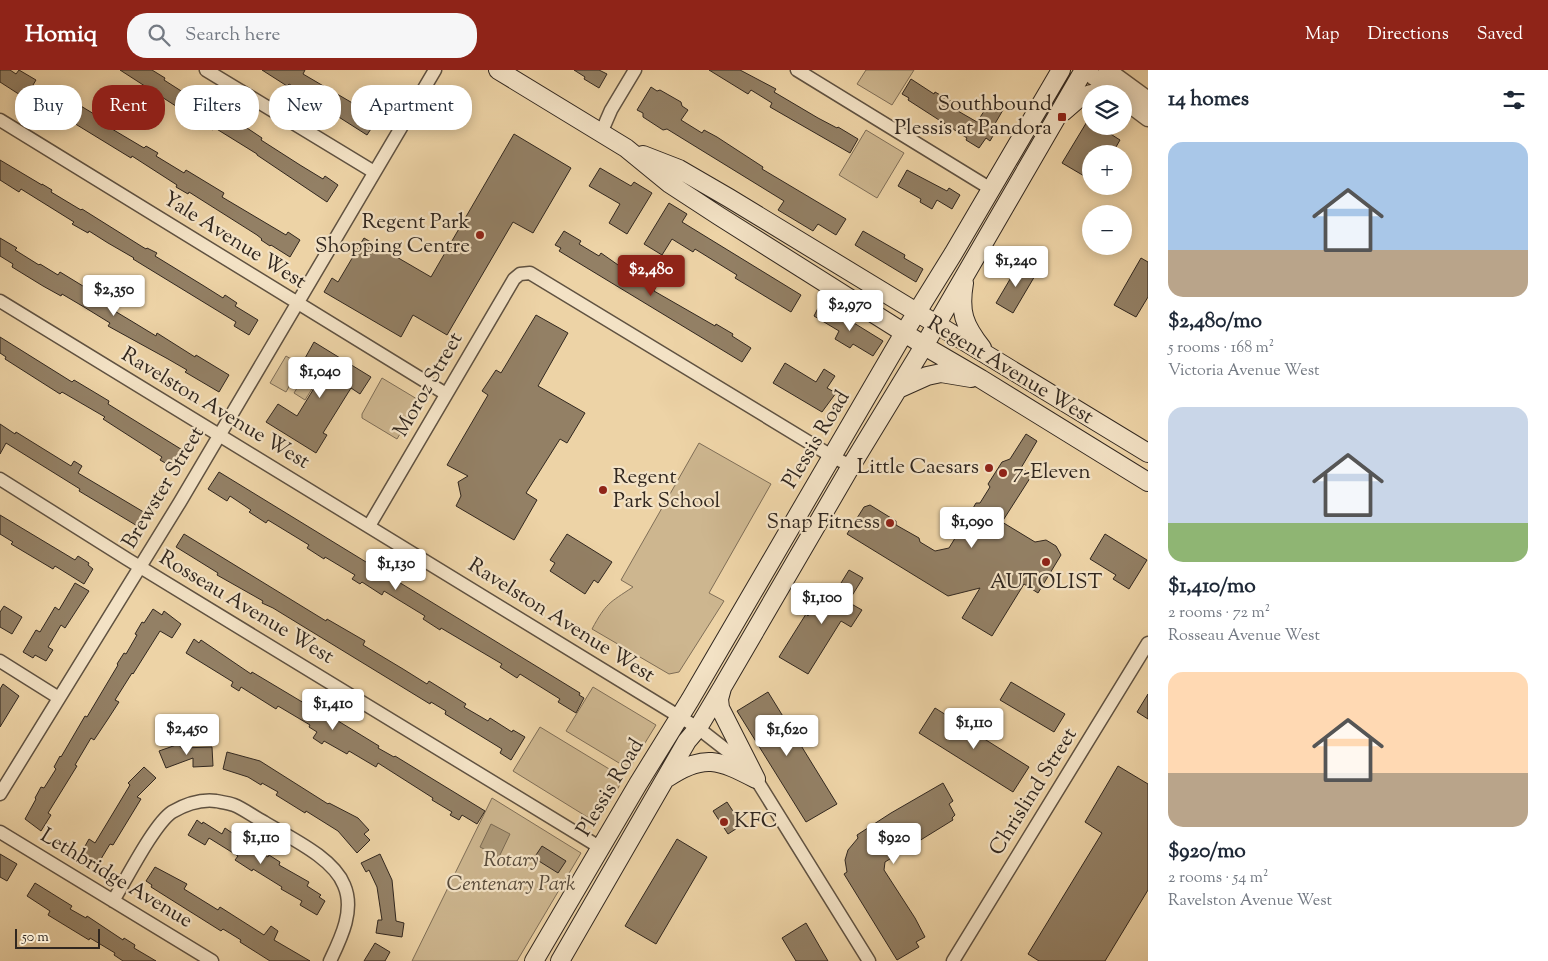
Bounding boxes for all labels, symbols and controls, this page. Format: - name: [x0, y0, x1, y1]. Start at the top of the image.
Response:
- search box: [127, 13, 477, 58]
- text: Homiq: [25, 18, 97, 52]
- icon: search: [145, 21, 173, 49]
- text: Search here: [185, 22, 280, 49]
- text: Map: [1305, 22, 1340, 48]
- text: Directions: [1368, 22, 1449, 48]
- text: Saved: [1477, 22, 1523, 48]
- chip: Buy: [15, 85, 82, 130]
- chip: Rent: [92, 85, 165, 130]
- chip: Filters: [175, 85, 259, 130]
- chip: New: [269, 85, 341, 130]
- chip: Apartment: [351, 85, 472, 130]
- map controls: [1082, 85, 1132, 255]
- button: layers: [1082, 85, 1132, 135]
- text: 14 homes: [1168, 85, 1249, 115]
- icon: filters: [1500, 86, 1528, 114]
- place label: Southbound Plessis at Pandora: [894, 90, 1052, 144]
- marker: Southbound Plessis at Pandora: [1056, 111, 1068, 123]
- button: +: [1082, 145, 1132, 195]
- icon: home: [1303, 175, 1393, 265]
- street label: Yale Avenue West: [156, 185, 312, 297]
- button: −: [1082, 205, 1132, 255]
- place label: Regent Park Shopping Centre: [315, 208, 471, 262]
- marker: Regent Park Shopping Centre: [474, 229, 486, 241]
- pin: $1,240: [975, 246, 1057, 288]
- text: $1,240: [995, 250, 1037, 273]
- pin: $2,480: [610, 254, 692, 297]
- text: $2,480: [629, 259, 673, 282]
- pin: $2,350: [73, 274, 155, 317]
- text: $2,350: [94, 279, 134, 302]
- pin: $2,970: [809, 290, 891, 332]
- text: $2,970: [828, 294, 872, 317]
- text: $2,480/mo: [1168, 307, 1262, 337]
- street label: Regent Avenue West: [921, 309, 1099, 433]
- street label: Moroz Street: [387, 327, 471, 443]
- text: 5 rooms · 168 m²: [1168, 337, 1274, 360]
- street label: Ravelston Avenue West: [115, 341, 315, 477]
- pin: $1,040: [279, 356, 361, 399]
- text: Victoria Avenue West: [1168, 360, 1319, 383]
- text: $1,040: [299, 361, 341, 384]
- street label: Plessis Road: [776, 385, 858, 495]
- street label: Brewster Street: [116, 421, 212, 555]
- icon: home: [1303, 440, 1393, 530]
- place label: Little Caesars: [857, 453, 979, 483]
- place label: 7-Eleven: [1013, 458, 1091, 488]
- marker: Little Caesars: [983, 462, 995, 474]
- place label: Regent Park School: [613, 463, 721, 517]
- marker: 7-Eleven: [997, 467, 1009, 479]
- marker: Regent Park School: [597, 484, 609, 496]
- pin: $1,090: [931, 506, 1013, 549]
- place label: Snap Fitness: [767, 508, 880, 538]
- text: $1,090: [951, 511, 993, 534]
- marker: Snap Fitness: [884, 517, 896, 529]
- street label: Rosseau Avenue West: [153, 544, 339, 672]
- pin: $1,130: [355, 548, 437, 591]
- street label: Ravelston Avenue West: [462, 551, 660, 691]
- text: $1,130: [377, 553, 415, 576]
- marker: AUTOLIST: [1040, 556, 1052, 568]
- place label: AUTOLIST: [990, 568, 1102, 598]
- text: $1,410/mo: [1168, 572, 1256, 602]
- pin: $1,100: [781, 582, 863, 625]
- text: $1,100: [802, 587, 842, 610]
- text: 2 rooms · 72 m²: [1168, 602, 1270, 625]
- text: Rosseau Avenue West: [1168, 625, 1320, 648]
- pin: $1,410: [292, 688, 374, 731]
- text: $1,410: [313, 693, 353, 716]
- icon: home: [1303, 705, 1393, 795]
- pin: $1,110: [933, 708, 1015, 750]
- text: $1,110: [955, 712, 993, 735]
- pin: $2,450: [146, 714, 228, 756]
- pin: $1,620: [746, 714, 828, 757]
- text: $2,450: [166, 718, 208, 741]
- text: $1,620: [766, 719, 808, 742]
- street label: Chrislind Street: [983, 722, 1085, 862]
- street label: Plessis Road: [570, 733, 652, 843]
- place label: KFC: [734, 807, 778, 837]
- marker: KFC: [718, 816, 730, 828]
- street label: Lethbridge Avenue: [34, 822, 198, 936]
- pin: $1,110: [220, 822, 302, 865]
- pin: $920: [864, 822, 924, 865]
- text: $1,110: [242, 827, 280, 850]
- text: $920: [878, 827, 910, 850]
- text: $920/mo: [1168, 837, 1246, 867]
- park label: Rotary Centenary Park: [446, 846, 576, 900]
- text: 2 rooms · 54 m²: [1168, 867, 1268, 890]
- text: Ravelston Avenue West: [1168, 890, 1332, 913]
- scale bar: [15, 926, 100, 949]
- text: 50 m: [22, 928, 49, 948]

